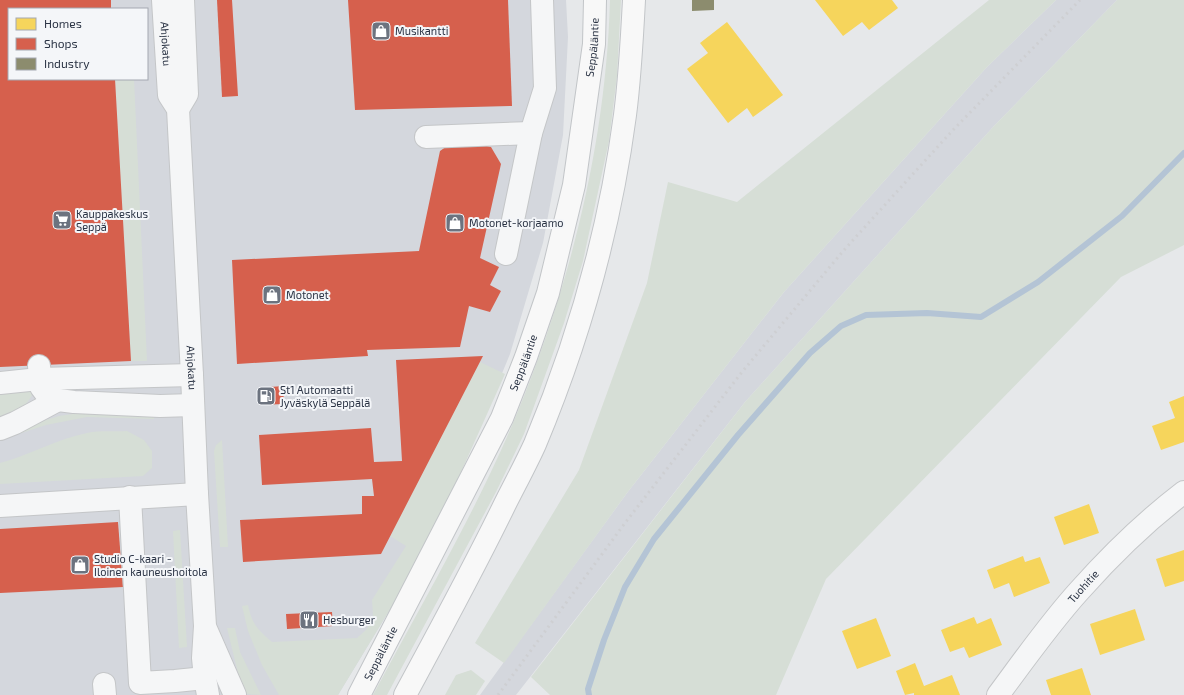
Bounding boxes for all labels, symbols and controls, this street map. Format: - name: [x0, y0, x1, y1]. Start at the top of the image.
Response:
- legend: [8, 8, 148, 80]
- text: Homes: [44, 16, 82, 30]
- street label: Seppäläntie: [582, 17, 601, 78]
- shop icon: Musikantti: [370, 20, 392, 42]
- street label: Ahjokatu: [158, 21, 174, 66]
- place label: Musikantti: [395, 24, 448, 37]
- text: Shops: [44, 36, 78, 50]
- text: Industry: [44, 56, 90, 70]
- place label: Kauppakeskus Seppä: [76, 207, 148, 233]
- supermarket icon: Kauppakeskus Seppä: [51, 209, 73, 231]
- shop icon: Motonet-korjaamo: [444, 212, 466, 234]
- place label: Motonet-korjaamo: [469, 216, 564, 230]
- shop icon: Motonet: [261, 284, 283, 306]
- place label: Motonet: [286, 288, 329, 301]
- street label: Seppäläntie: [506, 332, 539, 393]
- street label: Ahjokatu: [184, 345, 200, 390]
- place label: St1 Automaatti Jyväskylä Seppälä: [280, 383, 370, 409]
- fuel station icon: St1 Automaatti Jyväskylä Seppälä: [255, 385, 277, 407]
- place label: Studio C-kaari - Iloinen kauneushoitola: [94, 552, 207, 578]
- shop icon: Studio C-kaari - Iloinen kauneushoitola: [69, 554, 91, 576]
- street label: Tuohitie: [1065, 567, 1101, 605]
- restaurant icon: Hesburger: [298, 609, 320, 631]
- place label: Hesburger: [323, 613, 376, 626]
- street label: Seppäläntie: [361, 624, 400, 682]

